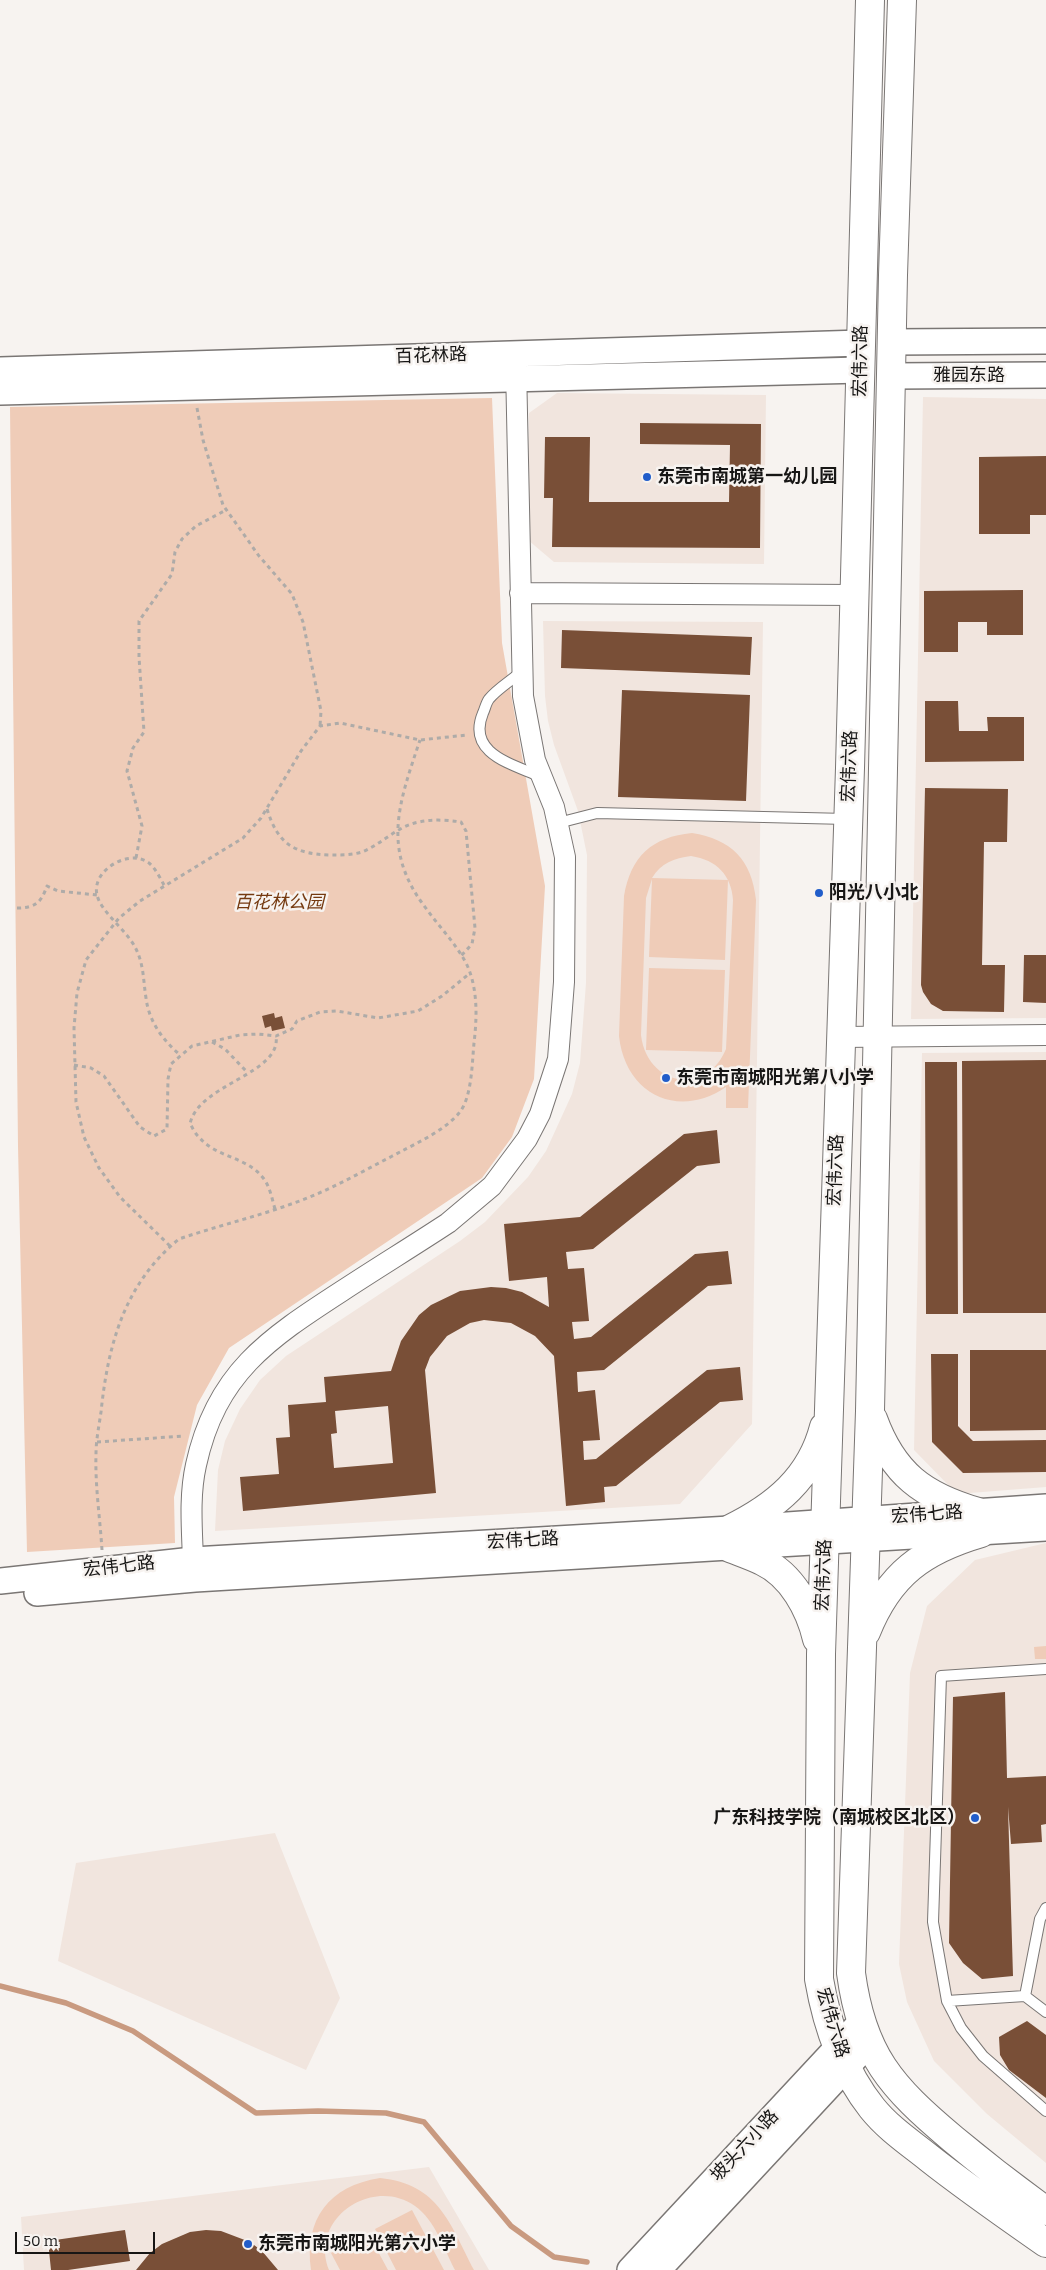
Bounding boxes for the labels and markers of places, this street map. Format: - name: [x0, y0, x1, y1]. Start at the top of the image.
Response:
- place label: 东莞市南城第一幼儿园: [657, 466, 837, 488]
- marker: 东莞市南城第一幼儿园: [641, 471, 653, 483]
- place label: 阳光八小北: [829, 882, 919, 904]
- marker: 阳光八小北: [813, 887, 825, 899]
- place label: 东莞市南城阳光第八小学: [676, 1067, 874, 1089]
- marker: 东莞市南城阳光第八小学: [660, 1072, 672, 1084]
- place label: 广东科技学院（南城校区北区）: [713, 1807, 965, 1829]
- marker: 广东科技学院（南城校区北区）: [969, 1812, 981, 1824]
- place label: 东莞市南城阳光第六小学: [258, 2233, 456, 2255]
- marker: 东莞市南城阳光第六小学: [242, 2238, 254, 2250]

